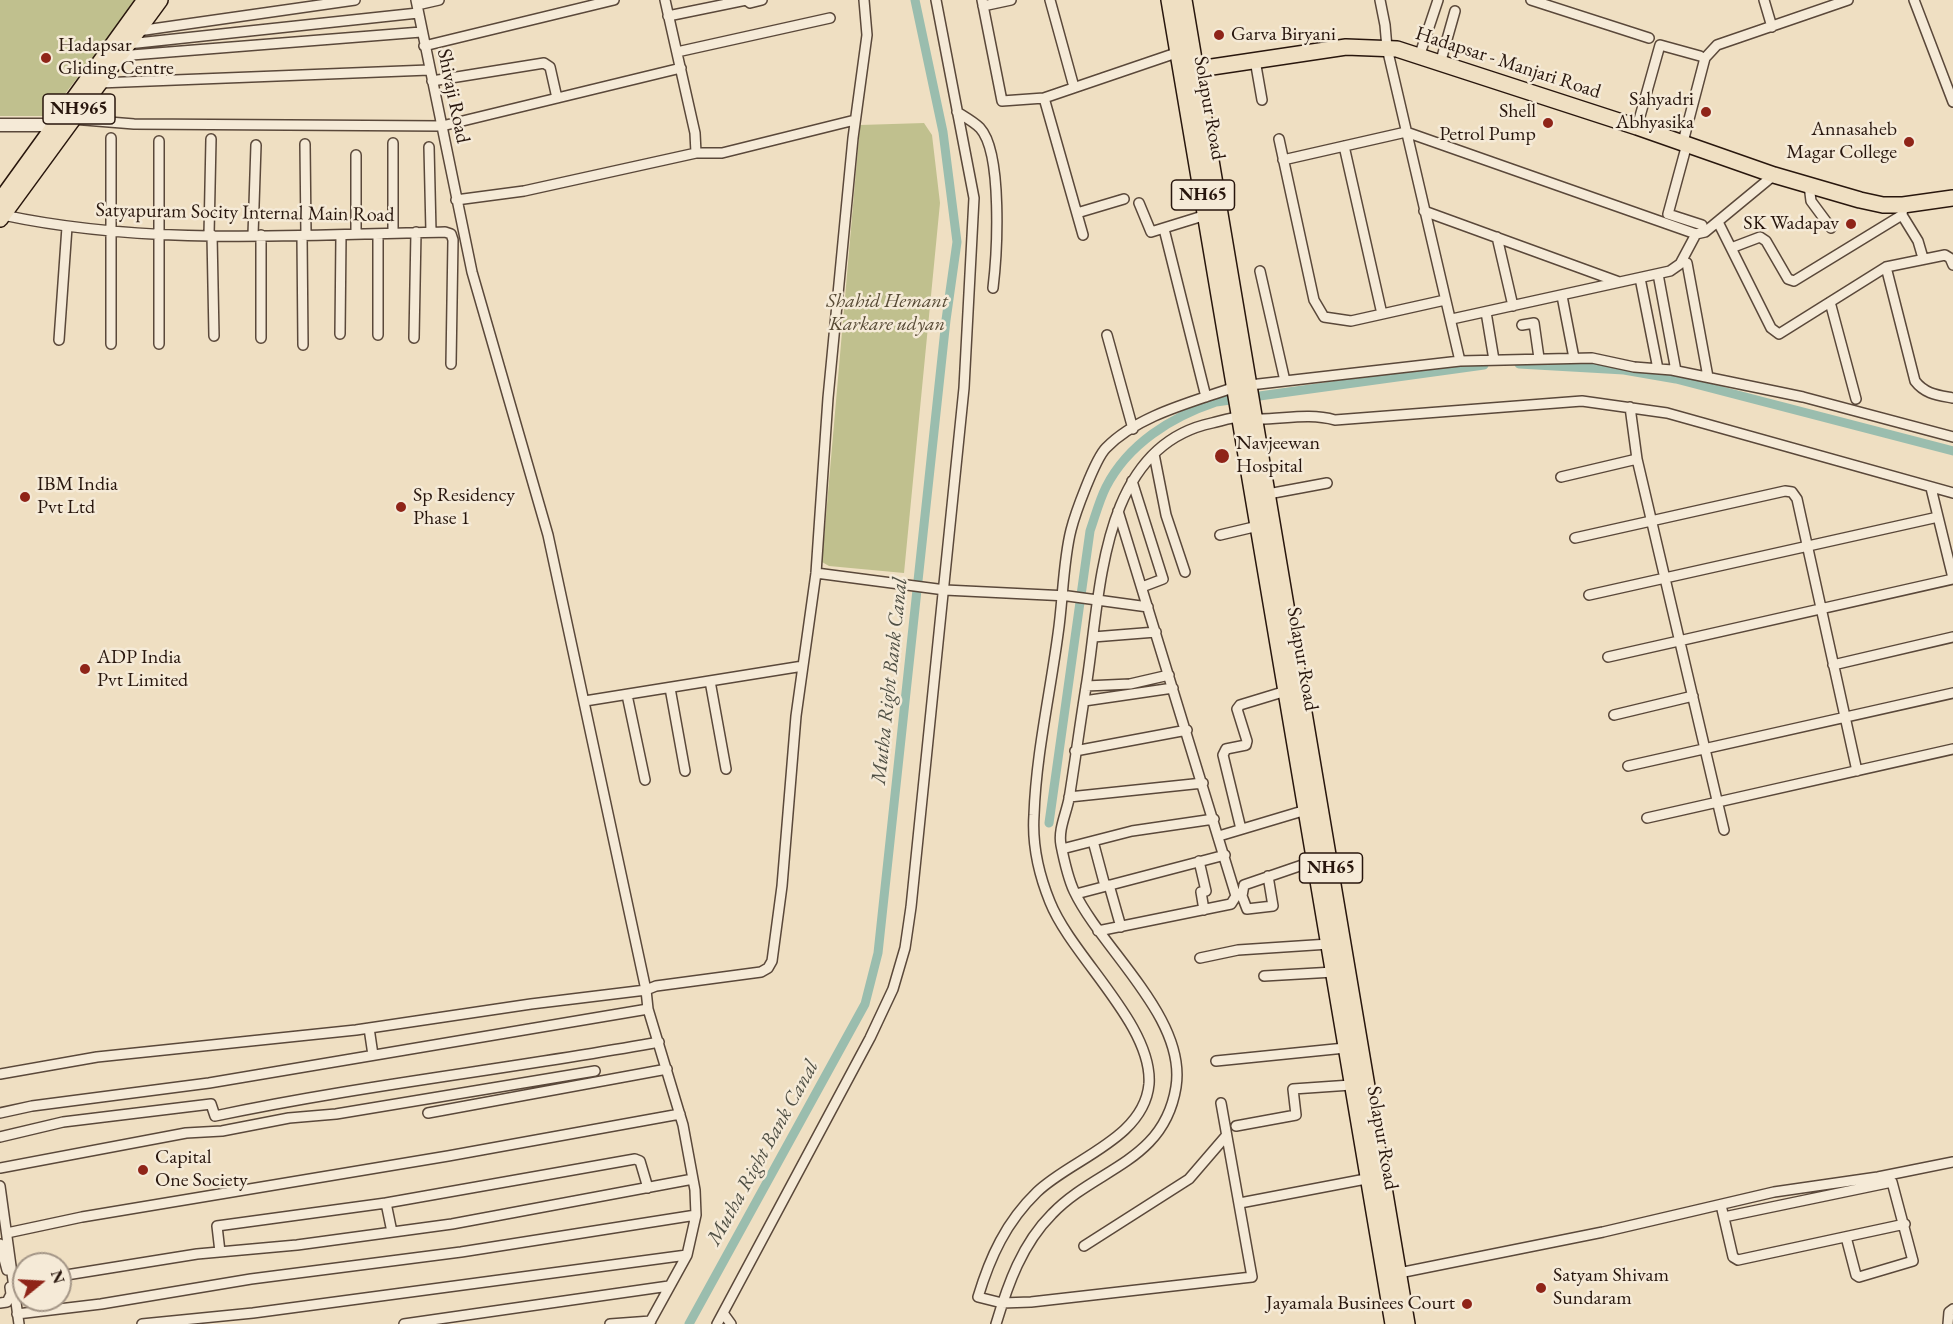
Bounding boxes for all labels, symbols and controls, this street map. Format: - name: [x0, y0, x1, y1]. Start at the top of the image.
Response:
- street label: Hadapsar - Manjari Road: [1412, 22, 1604, 104]
- place label: Garva Biryani: [1231, 23, 1336, 47]
- marker: Garva Biryani: [1212, 28, 1226, 42]
- place label: Hadapsar Gliding Centre: [58, 34, 174, 81]
- street label: Shivaji Road: [431, 47, 475, 145]
- marker: Hadapsar Gliding Centre: [39, 51, 53, 65]
- street label: Solapur Road: [1188, 54, 1230, 162]
- place label: Sahyadri Abhyasika: [1616, 88, 1694, 135]
- road number: NH965: [43, 94, 115, 124]
- place label: Shell Petrol Pump: [1439, 100, 1536, 147]
- marker: Sahyadri Abhyasika: [1699, 105, 1713, 119]
- marker: Shell Petrol Pump: [1541, 116, 1555, 130]
- place label: Annasaheb Magar College: [1786, 118, 1897, 165]
- marker: Annasaheb Magar College: [1902, 135, 1916, 149]
- road number: NH65: [1172, 180, 1234, 210]
- street label: Satyapuram Socity Internal Main Road: [95, 198, 395, 228]
- place label: SK Wadapav: [1743, 212, 1839, 236]
- marker: SK Wadapav: [1844, 217, 1858, 231]
- park label: Shahid Hemant Karkare udyan: [826, 290, 948, 337]
- place label: Navjeewan Hospital: [1236, 432, 1320, 479]
- marker: Navjeewan Hospital: [1213, 447, 1231, 465]
- place label: IBM India Pvt Ltd: [37, 473, 118, 520]
- place label: Sp Residency Phase 1: [413, 484, 515, 531]
- marker: IBM India Pvt Ltd: [18, 490, 32, 504]
- marker: Sp Residency Phase 1: [394, 500, 408, 514]
- water label: Mutha Right Bank Canal: [867, 576, 913, 786]
- street label: Solapur Road: [1281, 605, 1323, 713]
- place label: ADP India Pvt Limited: [97, 646, 188, 693]
- marker: ADP India Pvt Limited: [78, 662, 92, 676]
- road number: NH65: [1300, 853, 1362, 883]
- water label: Mutha Right Bank Canal: [702, 1056, 824, 1250]
- street label: Solapur Road: [1361, 1084, 1403, 1192]
- place label: Capital One Society: [155, 1146, 248, 1193]
- marker: Capital One Society: [136, 1163, 150, 1177]
- north arrow: [12, 1252, 72, 1312]
- place label: Satyam Shivam Sundaram: [1553, 1264, 1669, 1311]
- text: N: [46, 1267, 70, 1286]
- marker: Satyam Shivam Sundaram: [1534, 1281, 1548, 1295]
- place label: Jayamala Businees Court: [1266, 1292, 1455, 1316]
- marker: Jayamala Businees Court: [1460, 1297, 1474, 1311]

